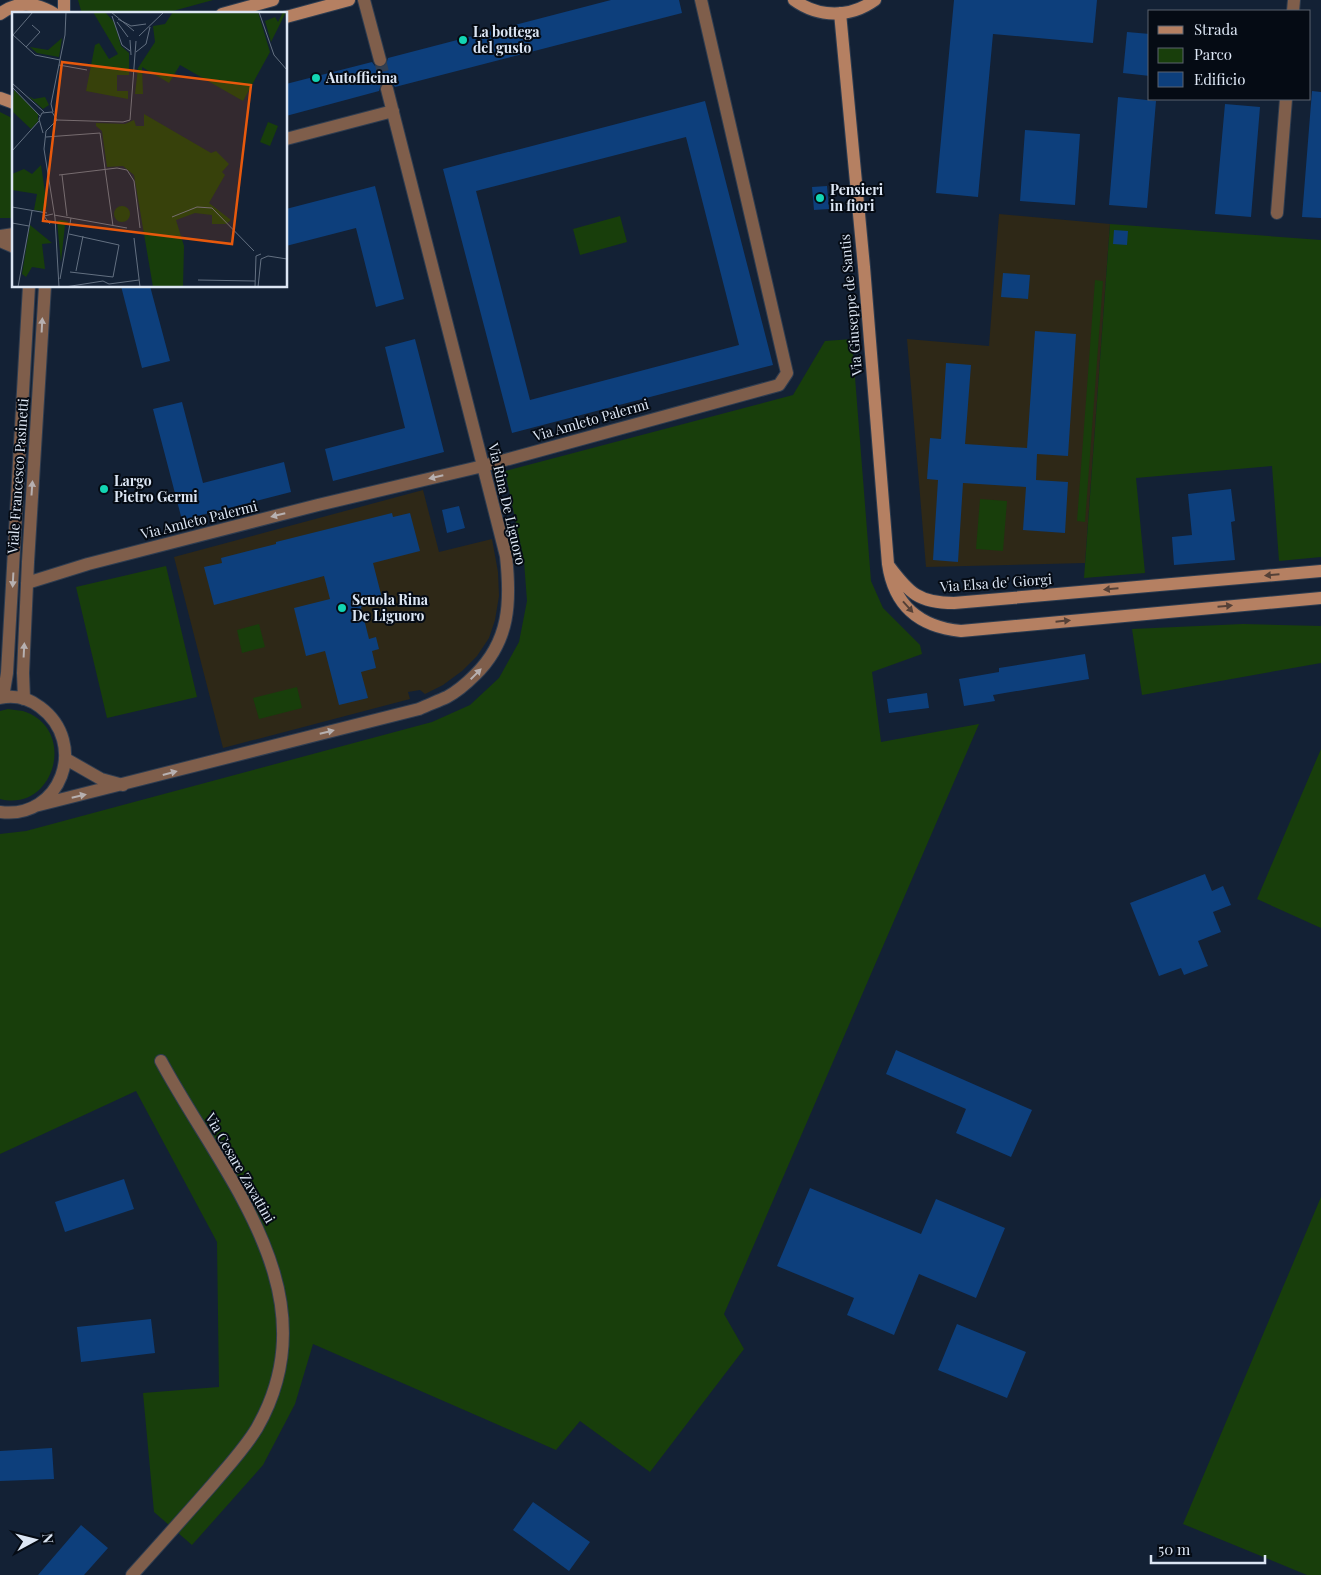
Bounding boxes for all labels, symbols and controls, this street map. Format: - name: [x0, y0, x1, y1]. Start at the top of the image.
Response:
- legend: [1148, 10, 1311, 100]
- inset map: [12, 12, 288, 288]
- text: Strada: [1194, 19, 1238, 39]
- place label: La bottega del gusto: [473, 22, 540, 57]
- marker: La bottega del gusto: [457, 34, 469, 46]
- text: Parco: [1194, 44, 1232, 64]
- place label: Autofficina: [325, 68, 398, 87]
- text: Edificio: [1194, 69, 1245, 89]
- marker: Autofficina: [310, 72, 322, 84]
- place label: Pensieri in fiori: [830, 180, 884, 215]
- marker: Pensieri in fiori: [814, 192, 826, 204]
- street label: Via Giuseppe de Santis: [835, 233, 866, 378]
- one-way arrow: [39, 317, 47, 333]
- street label: Via Amleto Palermi: [530, 394, 651, 445]
- street label: Viale Francesco Pasinetti: [3, 398, 32, 555]
- street label: Via Rina De Liguoro: [484, 440, 531, 567]
- place label: Largo Pietro Germi: [114, 471, 198, 506]
- one-way arrow: [428, 473, 443, 481]
- one-way arrow: [29, 479, 37, 495]
- marker: Largo Pietro Germi: [98, 483, 110, 495]
- street label: Via Amleto Palermi: [138, 496, 259, 543]
- one-way arrow: [270, 512, 285, 520]
- street label: Via Elsa de' Giorgi: [938, 569, 1053, 596]
- one-way arrow: [1264, 571, 1280, 579]
- one-way arrow: [8, 572, 16, 588]
- one-way arrow: [1102, 586, 1118, 594]
- place label: Scuola Rina De Liguoro: [352, 590, 429, 625]
- one-way arrow: [902, 601, 913, 614]
- marker: Scuola Rina De Liguoro: [336, 602, 348, 614]
- one-way arrow: [1217, 602, 1233, 610]
- one-way arrow: [1055, 617, 1071, 625]
- one-way arrow: [20, 642, 28, 658]
- one-way arrow: [470, 668, 482, 680]
- one-way arrow: [320, 728, 335, 736]
- one-way arrow: [162, 768, 177, 776]
- one-way arrow: [71, 792, 86, 800]
- street label: Via Cesare Zavattini: [201, 1108, 280, 1226]
- north arrow: [10, 1515, 60, 1565]
- text: N: [38, 1532, 58, 1545]
- scale bar: [1151, 1532, 1265, 1564]
- text: 50 m: [1158, 1539, 1191, 1559]

